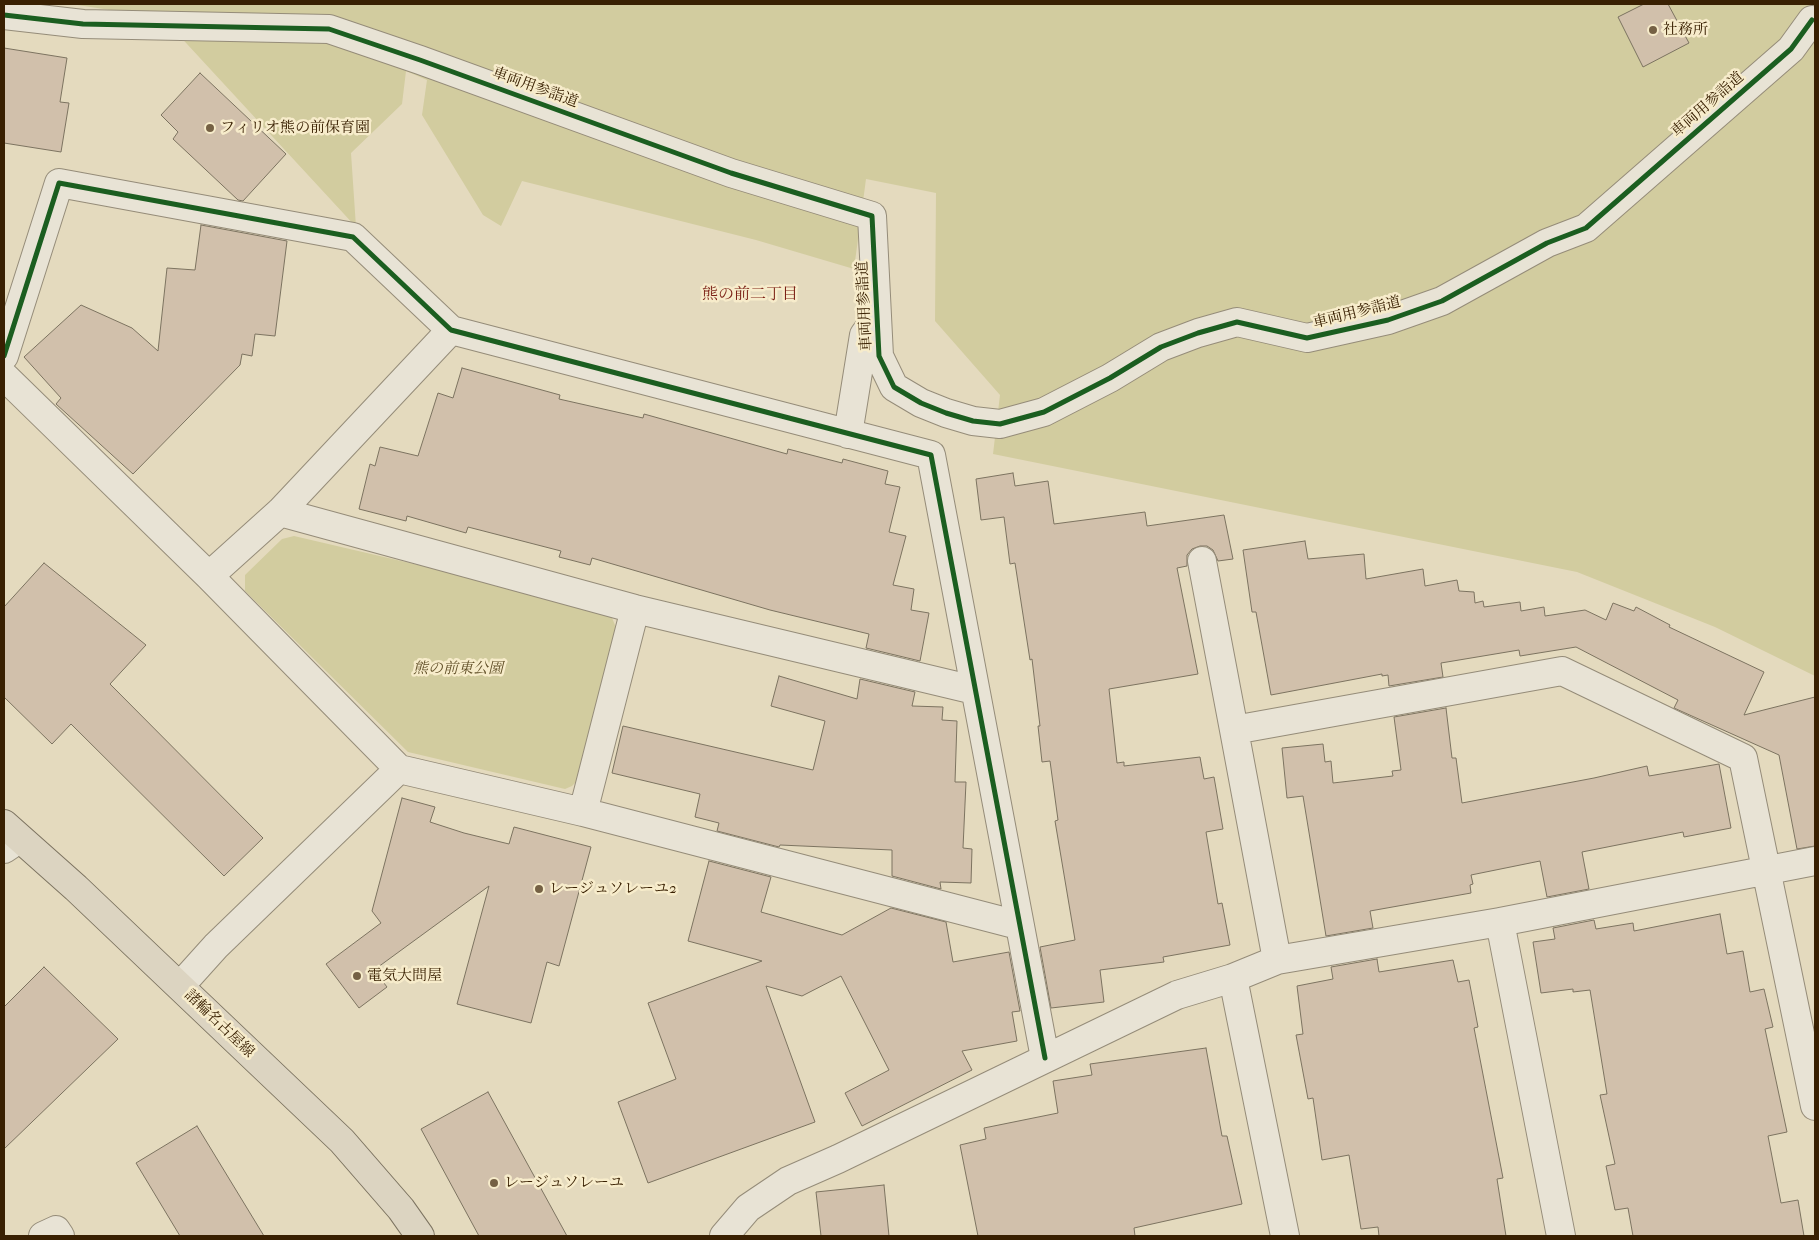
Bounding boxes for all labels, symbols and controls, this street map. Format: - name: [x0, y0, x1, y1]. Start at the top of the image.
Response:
- place label: 社務所: [1663, 21, 1708, 39]
- marker: 社務所: [1647, 24, 1659, 36]
- street label: 車両用参詣道: [490, 64, 580, 112]
- street label: 車両用参詣道: [1668, 69, 1748, 141]
- place label: フィリオ熊の前保育園: [220, 119, 370, 137]
- marker: フィリオ熊の前保育園: [204, 122, 216, 134]
- street label: 車両用参詣道: [854, 261, 876, 351]
- district label: 熊の前二丁目: [702, 285, 798, 305]
- street label: 車両用参詣道: [1311, 293, 1403, 333]
- park label: 熊の前東公園: [413, 660, 503, 678]
- place label: レージュソレーユ2: [549, 880, 677, 898]
- marker: レージュソレーユ2: [533, 883, 545, 895]
- place label: 電気大問屋: [367, 967, 442, 985]
- marker: 電気大問屋: [351, 970, 363, 982]
- street label: 諸輪名古屋線: [180, 986, 258, 1062]
- place label: レージュソレーユ: [504, 1174, 624, 1192]
- marker: レージュソレーユ: [488, 1177, 500, 1189]

